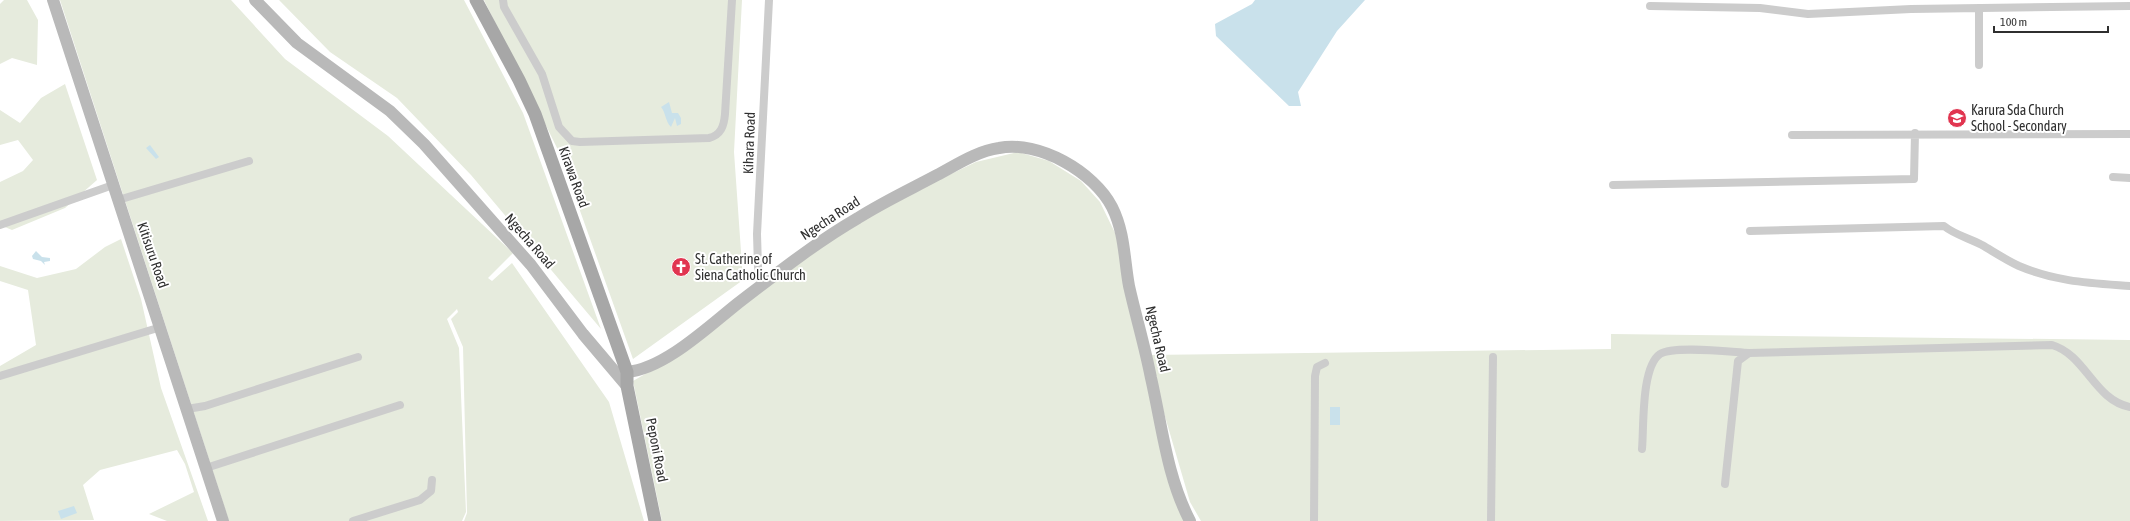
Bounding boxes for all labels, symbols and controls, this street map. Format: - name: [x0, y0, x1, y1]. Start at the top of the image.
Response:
- scale bar: [1994, 8, 2108, 34]
- text: 100 m: [2000, 15, 2027, 29]
- place label: Karura Sda Church School - Secondary: [1971, 102, 2067, 134]
- school or university icon: Karura Sda Church School - Secondary: [1946, 107, 1968, 129]
- street label: Kihara Road: [740, 112, 758, 174]
- street label: Kirawa Road: [556, 144, 592, 210]
- street label: Ngecha Road: [797, 193, 863, 243]
- street label: Ngecha Road: [502, 210, 558, 272]
- street label: Kitisuru Road: [134, 220, 172, 290]
- place label: St. Catherine of Siena Catholic Church: [695, 251, 806, 283]
- church icon: St. Catherine of Siena Catholic Church: [670, 256, 692, 278]
- street label: Ngecha Road: [1143, 304, 1173, 374]
- street label: Peponi Road: [643, 417, 671, 483]

